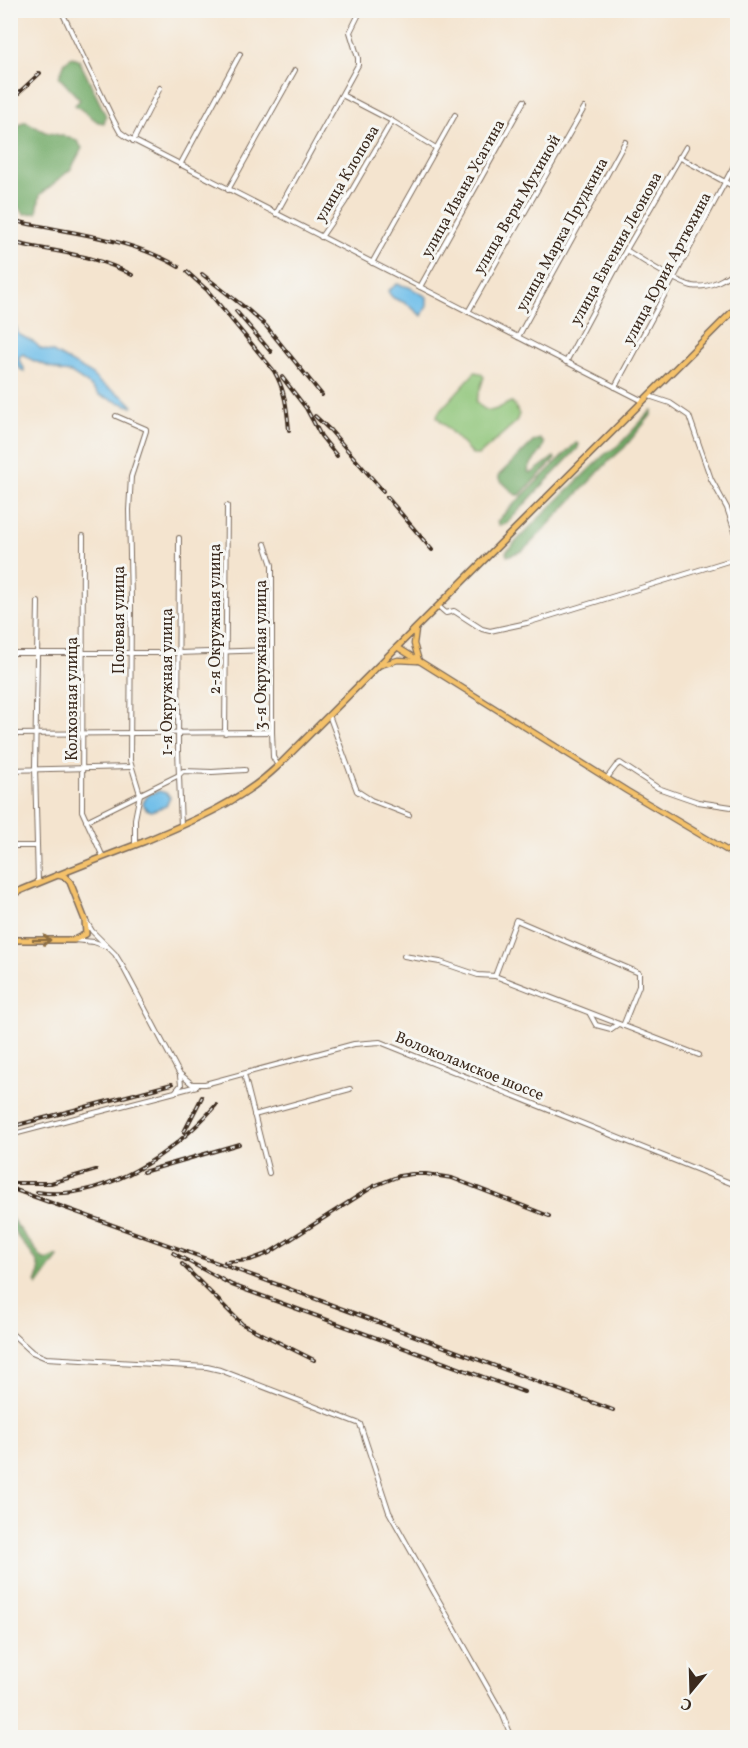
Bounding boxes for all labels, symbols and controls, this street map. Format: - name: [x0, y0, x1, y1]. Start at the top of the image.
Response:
- street label: улица Ивана Усагина: [417, 116, 511, 262]
- street label: улица Клопова: [310, 121, 385, 227]
- street label: улица Веры Мухиной: [469, 131, 567, 279]
- street label: улица Марка Прудкина: [511, 154, 614, 316]
- street label: улица Евгения Леонова: [565, 168, 668, 330]
- street label: улица Юрия Артюхина: [618, 189, 717, 349]
- street label: 2-я Окружная улица: [205, 544, 227, 694]
- street label: Полевая улица: [109, 566, 131, 674]
- street label: 3-я Окружная улица: [251, 580, 273, 730]
- street label: 1-я Окружная улица: [157, 608, 179, 756]
- street label: Колхозная улица: [62, 637, 84, 761]
- one-way arrow: [32, 934, 52, 946]
- street label: Волоколамское шоссе: [392, 1027, 547, 1107]
- north arrow: [661, 1661, 721, 1721]
- text: С: [678, 1691, 695, 1715]

